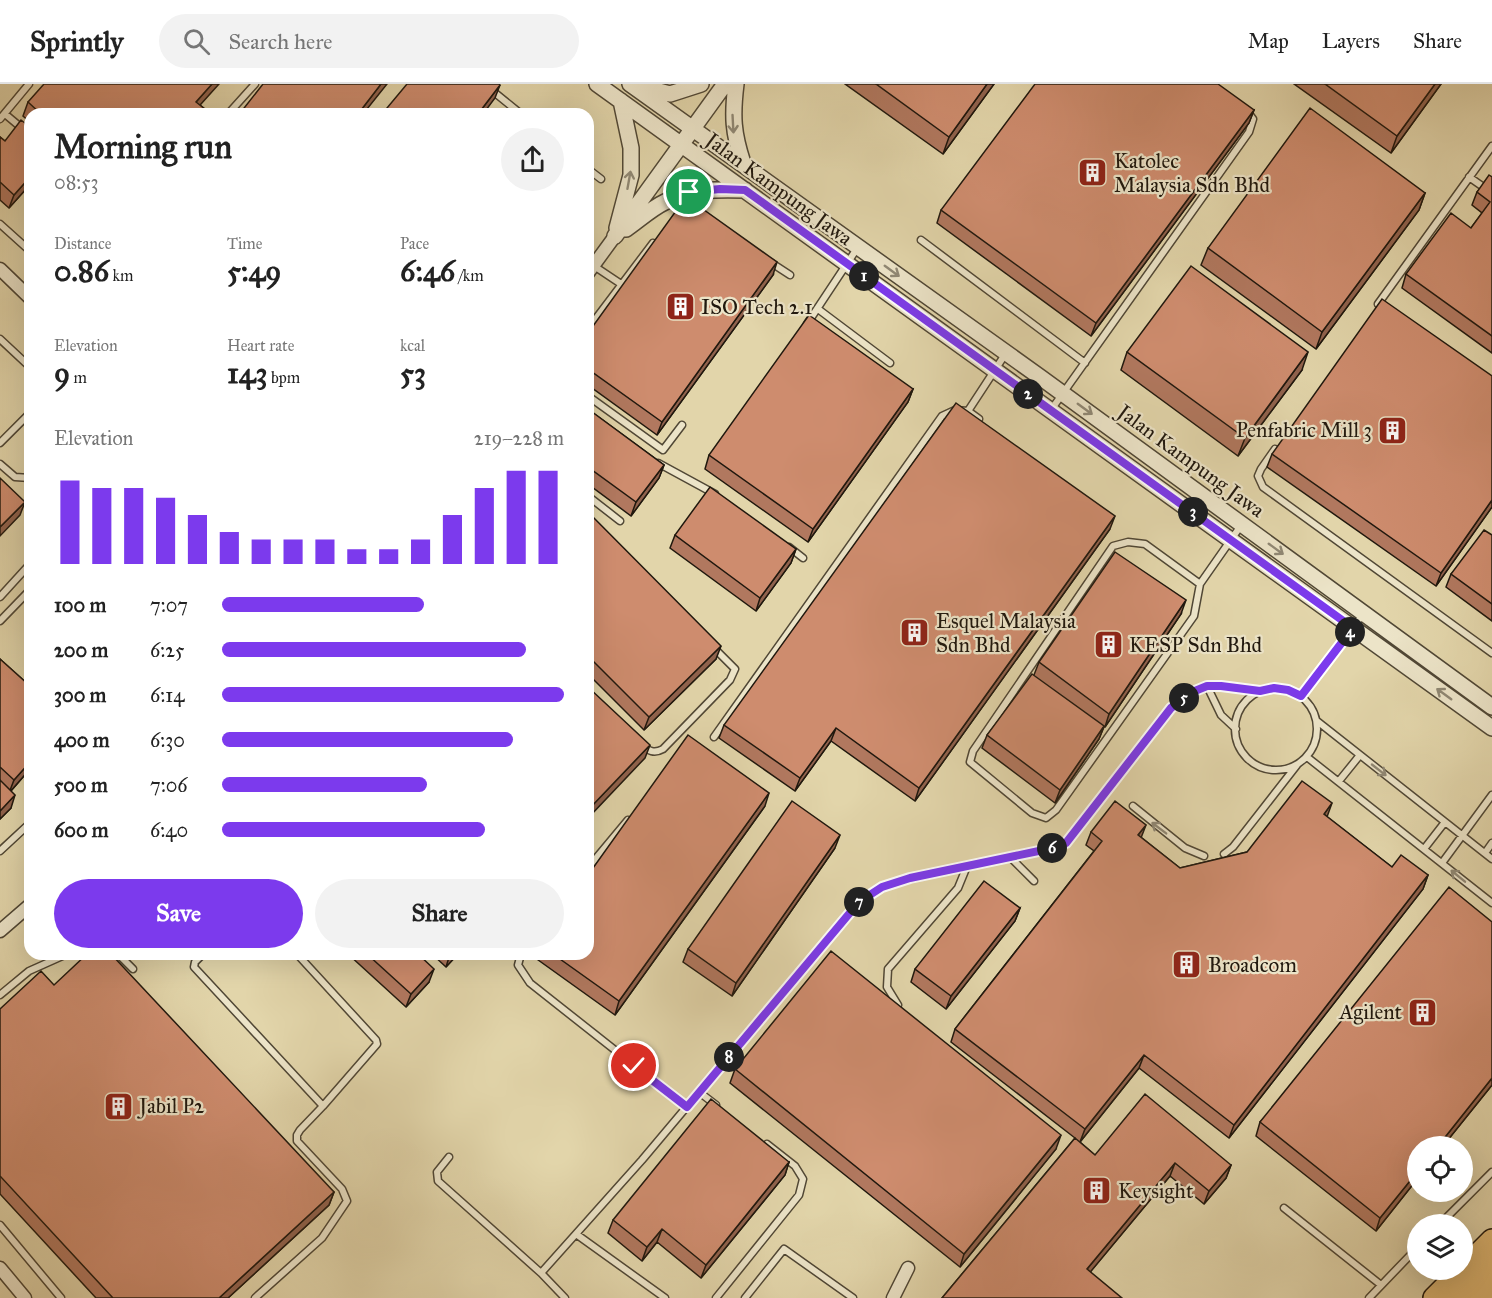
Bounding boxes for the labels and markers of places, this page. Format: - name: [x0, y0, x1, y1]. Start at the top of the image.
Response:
- place label: Katolec Malaysia Sdn Bhd: [1114, 148, 1270, 198]
- building icon: Katolec Malaysia Sdn Bhd: [1077, 157, 1109, 189]
- pin: [663, 166, 714, 217]
- pin: 1: [849, 261, 879, 291]
- building icon: ISO Tech 2.1: [664, 291, 696, 323]
- place label: ISO Tech 2.1: [701, 294, 813, 320]
- pin: 2: [1013, 379, 1043, 409]
- building icon: Penfabric Mill 3: [1377, 414, 1409, 446]
- place label: Penfabric Mill 3: [1236, 417, 1372, 443]
- pin: 3: [1178, 497, 1208, 527]
- place label: Esquel Malaysia Sdn Bhd: [936, 608, 1076, 658]
- building icon: Esquel Malaysia Sdn Bhd: [899, 617, 931, 649]
- pin: 4: [1335, 617, 1365, 647]
- building icon: KESP Sdn Bhd: [1092, 629, 1124, 661]
- place label: KESP Sdn Bhd: [1129, 632, 1263, 658]
- pin: 5: [1169, 683, 1199, 713]
- pin: 6: [1037, 833, 1067, 863]
- pin: 7: [844, 887, 874, 917]
- building icon: Broadcom: [1171, 949, 1203, 981]
- place label: Broadcom: [1208, 952, 1297, 978]
- building icon: Agilent: [1407, 996, 1439, 1028]
- place label: Agilent: [1338, 999, 1403, 1025]
- pin: [608, 1040, 659, 1091]
- pin: 8: [714, 1042, 744, 1072]
- building icon: Jabil P2: [102, 1090, 134, 1122]
- place label: Jabil P2: [137, 1093, 205, 1119]
- building icon: Keysight: [1081, 1175, 1113, 1207]
- place label: Keysight: [1118, 1178, 1194, 1204]

